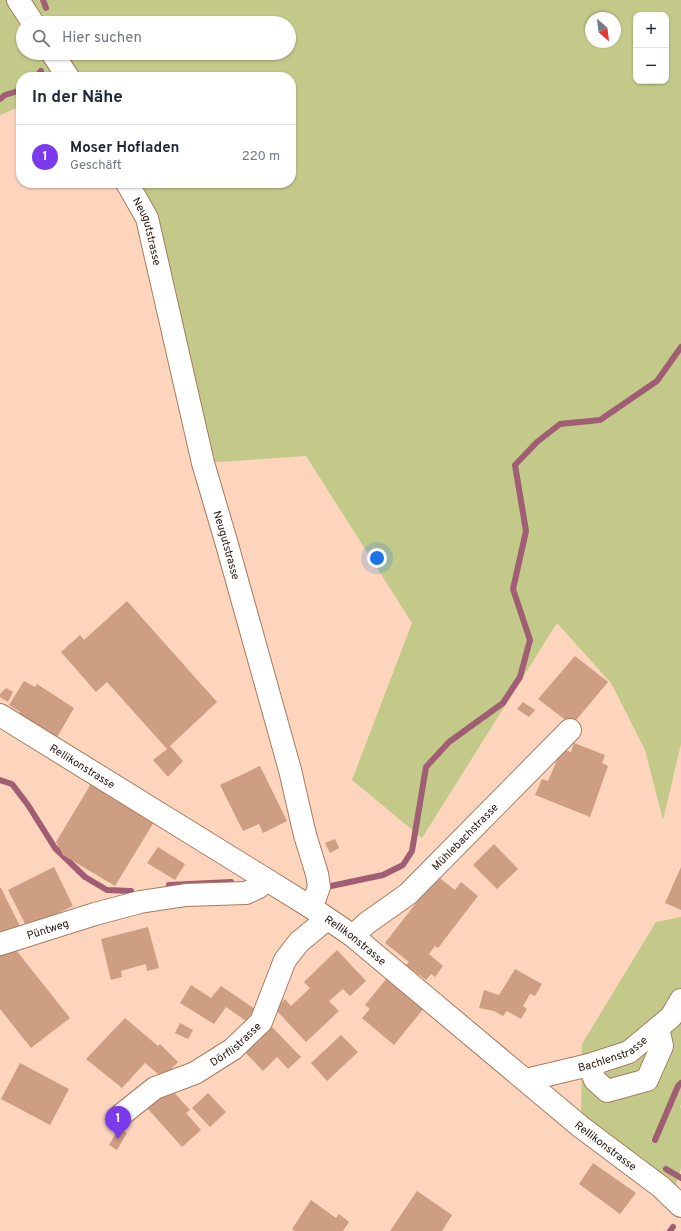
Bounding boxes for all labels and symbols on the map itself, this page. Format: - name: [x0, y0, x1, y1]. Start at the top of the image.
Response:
- north arrow: [585, 12, 621, 48]
- street label: Neugutstrasse: [129, 195, 164, 267]
- street label: Neugutstrasse: [209, 509, 242, 581]
- your location: [367, 548, 387, 568]
- street label: Rellikonstrasse: [47, 741, 117, 792]
- street label: Mühlebachstrasse: [429, 801, 502, 874]
- street label: Rellikonstrasse: [322, 913, 389, 969]
- street label: Püntweg: [25, 917, 71, 943]
- street label: Dörflistrasse: [208, 1020, 265, 1070]
- street label: Bachlenstrasse: [577, 1033, 651, 1075]
- pin: 1: [105, 1106, 131, 1139]
- street label: Rellikonstrasse: [571, 1119, 639, 1174]

